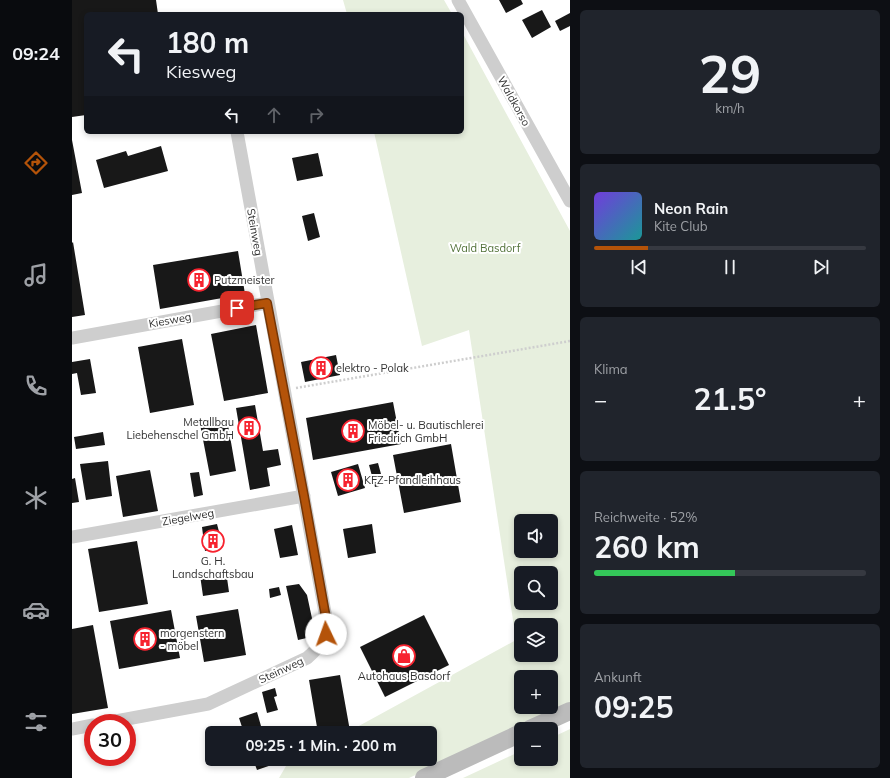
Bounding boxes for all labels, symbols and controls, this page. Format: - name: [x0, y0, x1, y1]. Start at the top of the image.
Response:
- text: 180 m: [166, 25, 249, 60]
- icon: left: [100, 28, 152, 80]
- text: 29: [699, 41, 761, 106]
- text: 09:24: [12, 42, 60, 65]
- text: Kiesweg: [166, 60, 236, 83]
- street label: Waldkorso: [495, 74, 533, 128]
- text: km/h: [715, 100, 745, 116]
- icon: left: [221, 104, 243, 126]
- icon: ahead: [263, 104, 285, 126]
- icon: right: [305, 104, 327, 126]
- icon: directions: [22, 149, 50, 177]
- text: Neon Rain: [654, 199, 728, 218]
- street label: Steinweg: [244, 207, 266, 257]
- text: Kite Club: [654, 218, 708, 234]
- park label: Wald Basdorf: [450, 241, 521, 255]
- icon: previous: [628, 256, 650, 278]
- icon: pause: [719, 256, 741, 278]
- icon: next: [810, 256, 832, 278]
- icon: music: [22, 261, 50, 289]
- building icon: Putzmeister: [186, 267, 212, 293]
- place label: Putzmeister: [214, 273, 274, 287]
- pin: [220, 291, 254, 325]
- icon: arrive: [226, 297, 248, 319]
- street label: Kiesweg: [148, 309, 192, 331]
- building icon: elektro - Polak: [308, 355, 334, 381]
- place label: elektro - Polak: [336, 361, 409, 375]
- text: Klima: [594, 361, 628, 377]
- icon: phone: [22, 372, 50, 400]
- text: 21.5°: [694, 380, 766, 418]
- text: −: [594, 386, 607, 414]
- text: +: [853, 386, 866, 414]
- place label: Metallbau Liebehenschel GmbH: [126, 415, 234, 442]
- building icon: Metallbau Liebehenschel GmbH: [236, 415, 262, 441]
- building icon: Möbel- u. Bautischlerei Friedrich GmbH: [340, 418, 366, 444]
- place label: Möbel- u. Bautischlerei Friedrich GmbH: [368, 418, 484, 445]
- building icon: KFZ-Pfandleihhaus: [335, 467, 361, 493]
- place label: KFZ-Pfandleihhaus: [364, 473, 461, 487]
- icon: climate: [22, 484, 50, 512]
- street label: Ziegelweg: [161, 506, 215, 528]
- text: Reichweite · 52%: [594, 509, 698, 525]
- map controls: [514, 514, 558, 766]
- button: sound: [514, 514, 558, 558]
- building icon: G. H. Landschaftsbau: [200, 528, 226, 554]
- text: 260 km: [594, 528, 700, 566]
- place label: G. H. Landschaftsbau: [172, 554, 254, 581]
- button: search: [514, 566, 558, 610]
- icon: car: [22, 596, 50, 624]
- position arrow: [305, 613, 347, 655]
- button: layers: [514, 618, 558, 662]
- building icon: morgenstern - möbel: [132, 626, 158, 652]
- place label: morgenstern - möbel: [160, 626, 225, 653]
- shop icon: Autohaus Basdorf: [391, 643, 417, 669]
- street label: Steinweg: [256, 654, 306, 686]
- place label: Autohaus Basdorf: [358, 669, 451, 683]
- text: Ankunft: [594, 669, 642, 685]
- button: +: [514, 670, 558, 714]
- text: 09:25: [594, 688, 673, 726]
- icon: filters: [22, 708, 50, 736]
- speed limit sign: 30: [84, 714, 136, 766]
- button: −: [514, 722, 558, 766]
- text: 09:25 · 1 Min. · 200 m: [245, 736, 397, 755]

